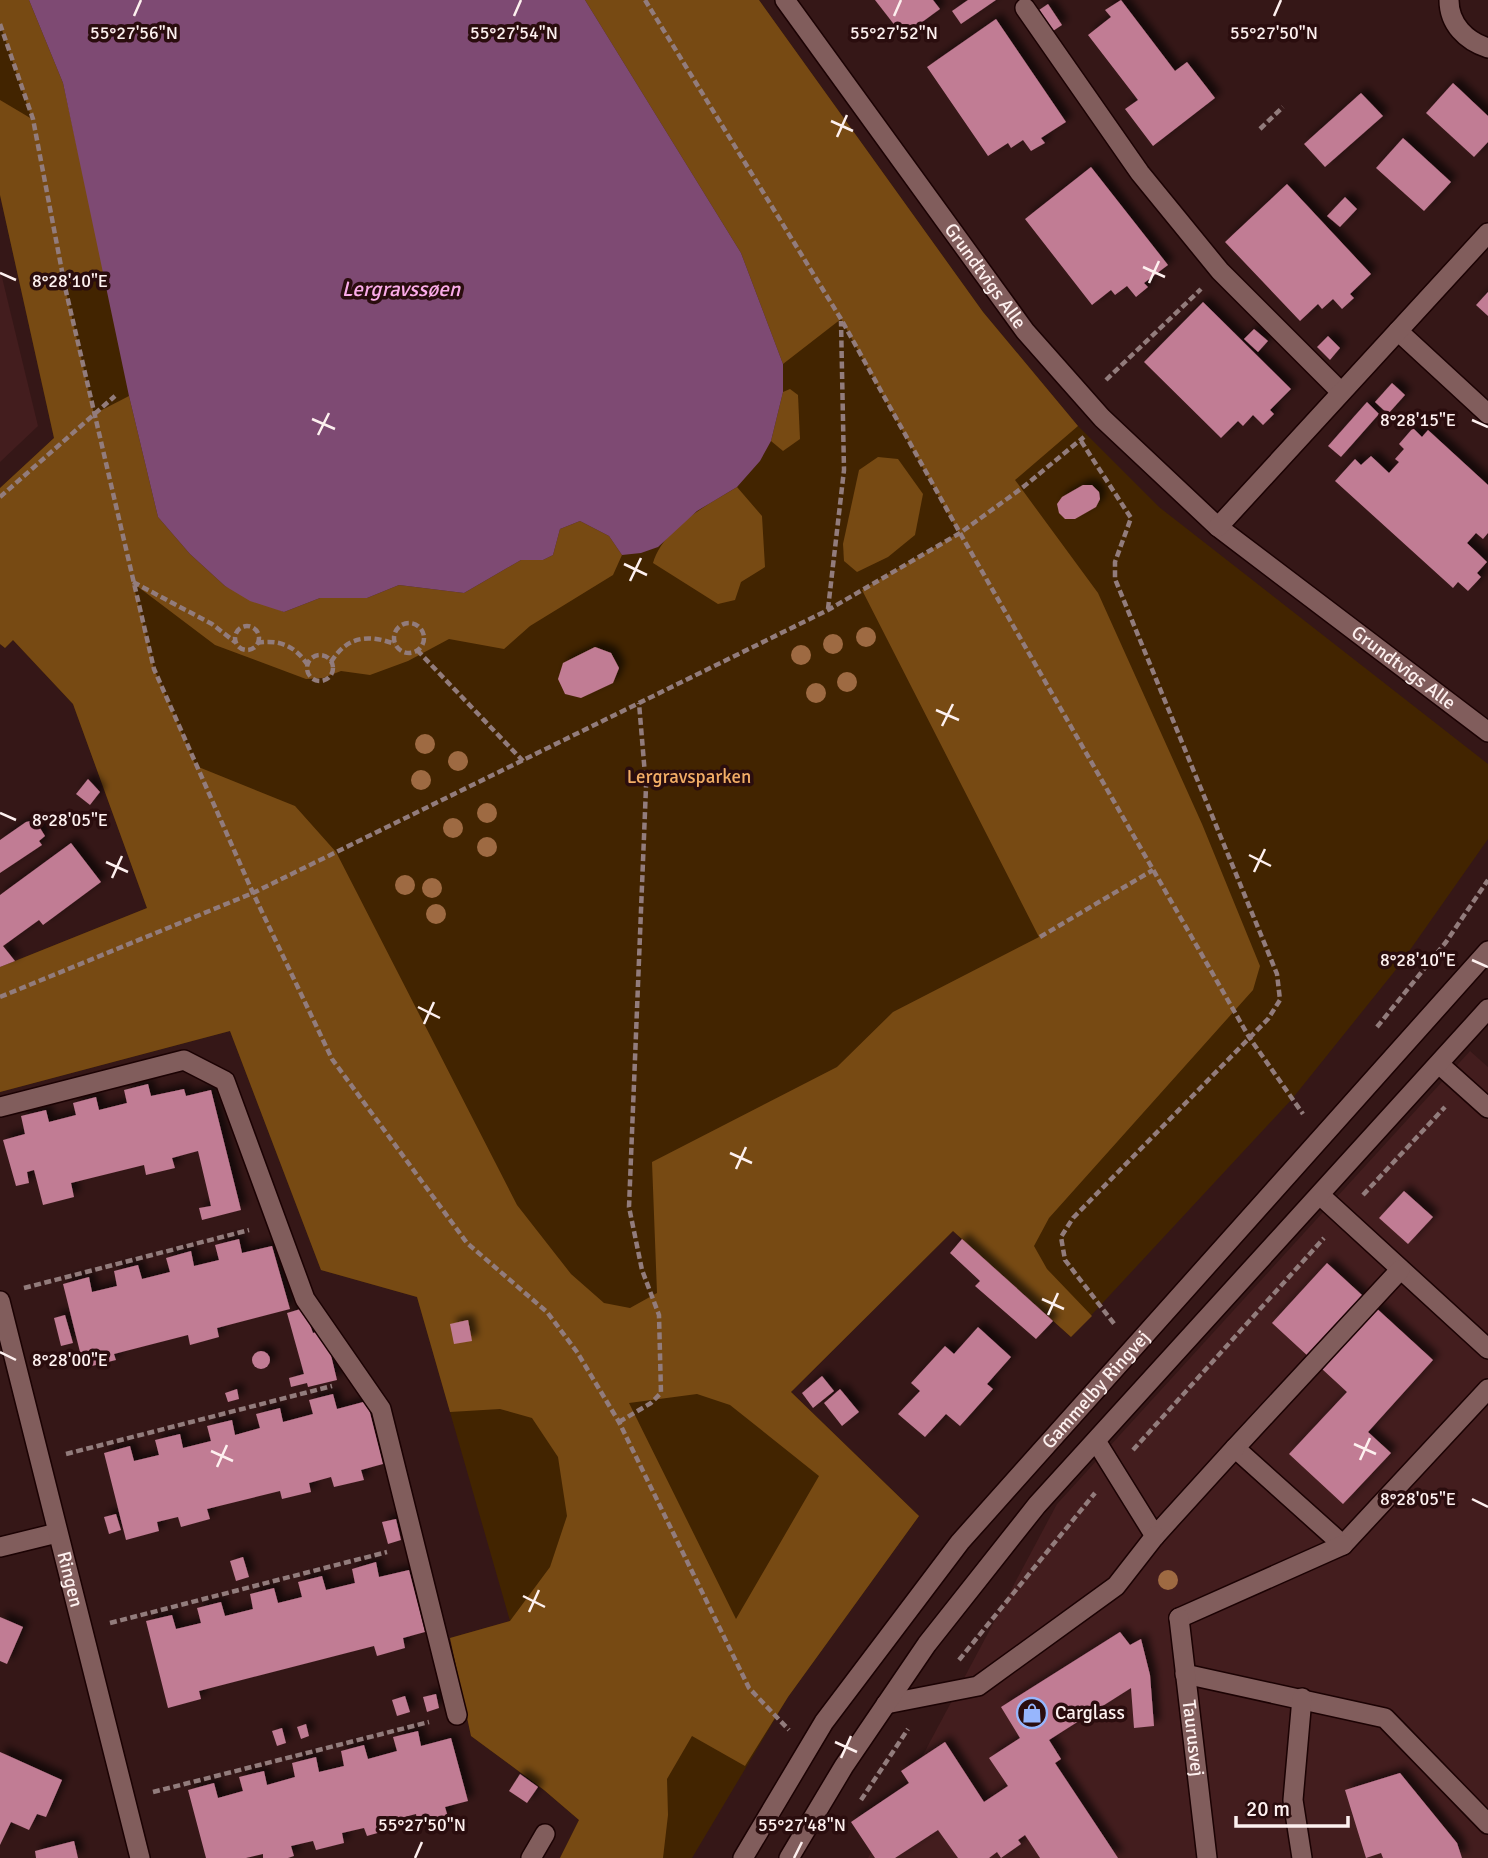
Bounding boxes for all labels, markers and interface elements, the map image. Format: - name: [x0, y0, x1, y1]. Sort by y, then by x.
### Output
- text: 55°27'56"N: [90, 22, 178, 44]
- text: 55°27'54"N: [470, 22, 558, 44]
- text: 55°27'52"N: [850, 22, 938, 44]
- text: 55°27'50"N: [1230, 22, 1318, 44]
- street label: Grundtvigs Alle: [939, 219, 1032, 334]
- text: 8°28'10"E: [32, 270, 108, 292]
- water label: Lergravssøen: [342, 276, 461, 302]
- text: 8°28'15"E: [1380, 409, 1456, 431]
- street label: Grundtvigs Alle: [1346, 620, 1460, 715]
- park label: Lergravsparken: [627, 765, 751, 789]
- text: 8°28'05"E: [32, 809, 108, 831]
- text: 8°28'10"E: [1380, 949, 1456, 971]
- street label: Gammelby Ringvej: [1037, 1326, 1155, 1454]
- text: 8°28'00"E: [32, 1349, 108, 1371]
- text: 8°28'05"E: [1380, 1488, 1456, 1510]
- street label: Ringen: [51, 1549, 89, 1610]
- shop icon: Carglass: [1015, 1696, 1049, 1730]
- street label: Taurusvej: [1177, 1699, 1209, 1778]
- place label: Carglass: [1055, 1701, 1125, 1725]
- scale bar: [1236, 1784, 1348, 1828]
- text: 20 m: [1246, 1796, 1290, 1822]
- text: 55°27'50"N: [378, 1814, 466, 1836]
- text: 55°27'48"N: [758, 1814, 846, 1836]

